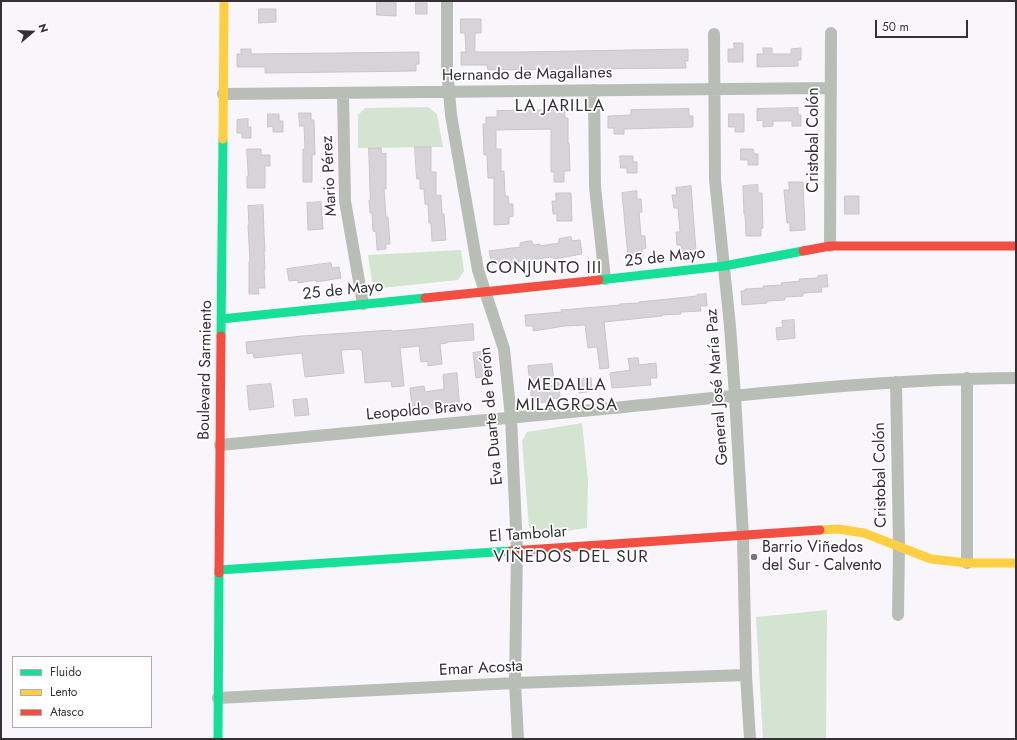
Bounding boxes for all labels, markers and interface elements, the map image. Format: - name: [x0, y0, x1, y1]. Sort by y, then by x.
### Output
- north arrow: [12, 12, 52, 52]
- scale bar: [877, 12, 970, 38]
- text: 50 m: [882, 18, 909, 36]
- text: N: [34, 21, 52, 35]
- street label: Hernando de Magallanes: [442, 64, 612, 86]
- street label: Cristobal Colón: [804, 87, 824, 193]
- district label: LA JARILLA: [515, 97, 605, 117]
- street label: Mario Pérez: [318, 135, 342, 217]
- street label: 25 de Mayo: [624, 244, 706, 272]
- district label: CONJUNTO III: [486, 259, 602, 279]
- street label: 25 de Mayo: [302, 277, 384, 305]
- street label: Boulevard Sarmiento: [195, 300, 217, 440]
- street label: General José María Paz: [703, 308, 733, 466]
- street label: Eva Duarte de Perón: [476, 346, 508, 486]
- district label: MEDALLA MILAGROSA: [516, 376, 618, 416]
- street label: Leopoldo Bravo: [365, 397, 473, 425]
- street label: Cristobal Colón: [870, 422, 892, 528]
- street label: El Tambolar: [488, 523, 568, 547]
- place label: Barrio Viñedos del Sur - Calvento: [762, 538, 882, 576]
- district label: VIÑEDOS DEL SUR: [493, 548, 649, 568]
- marker: Barrio Viñedos del Sur - Calvento: [749, 552, 759, 562]
- legend: [12, 656, 152, 728]
- street label: Emar Acosta: [438, 657, 524, 681]
- text: Fluido: [50, 663, 82, 681]
- text: Lento: [50, 683, 77, 701]
- text: Atasco: [50, 703, 84, 721]

